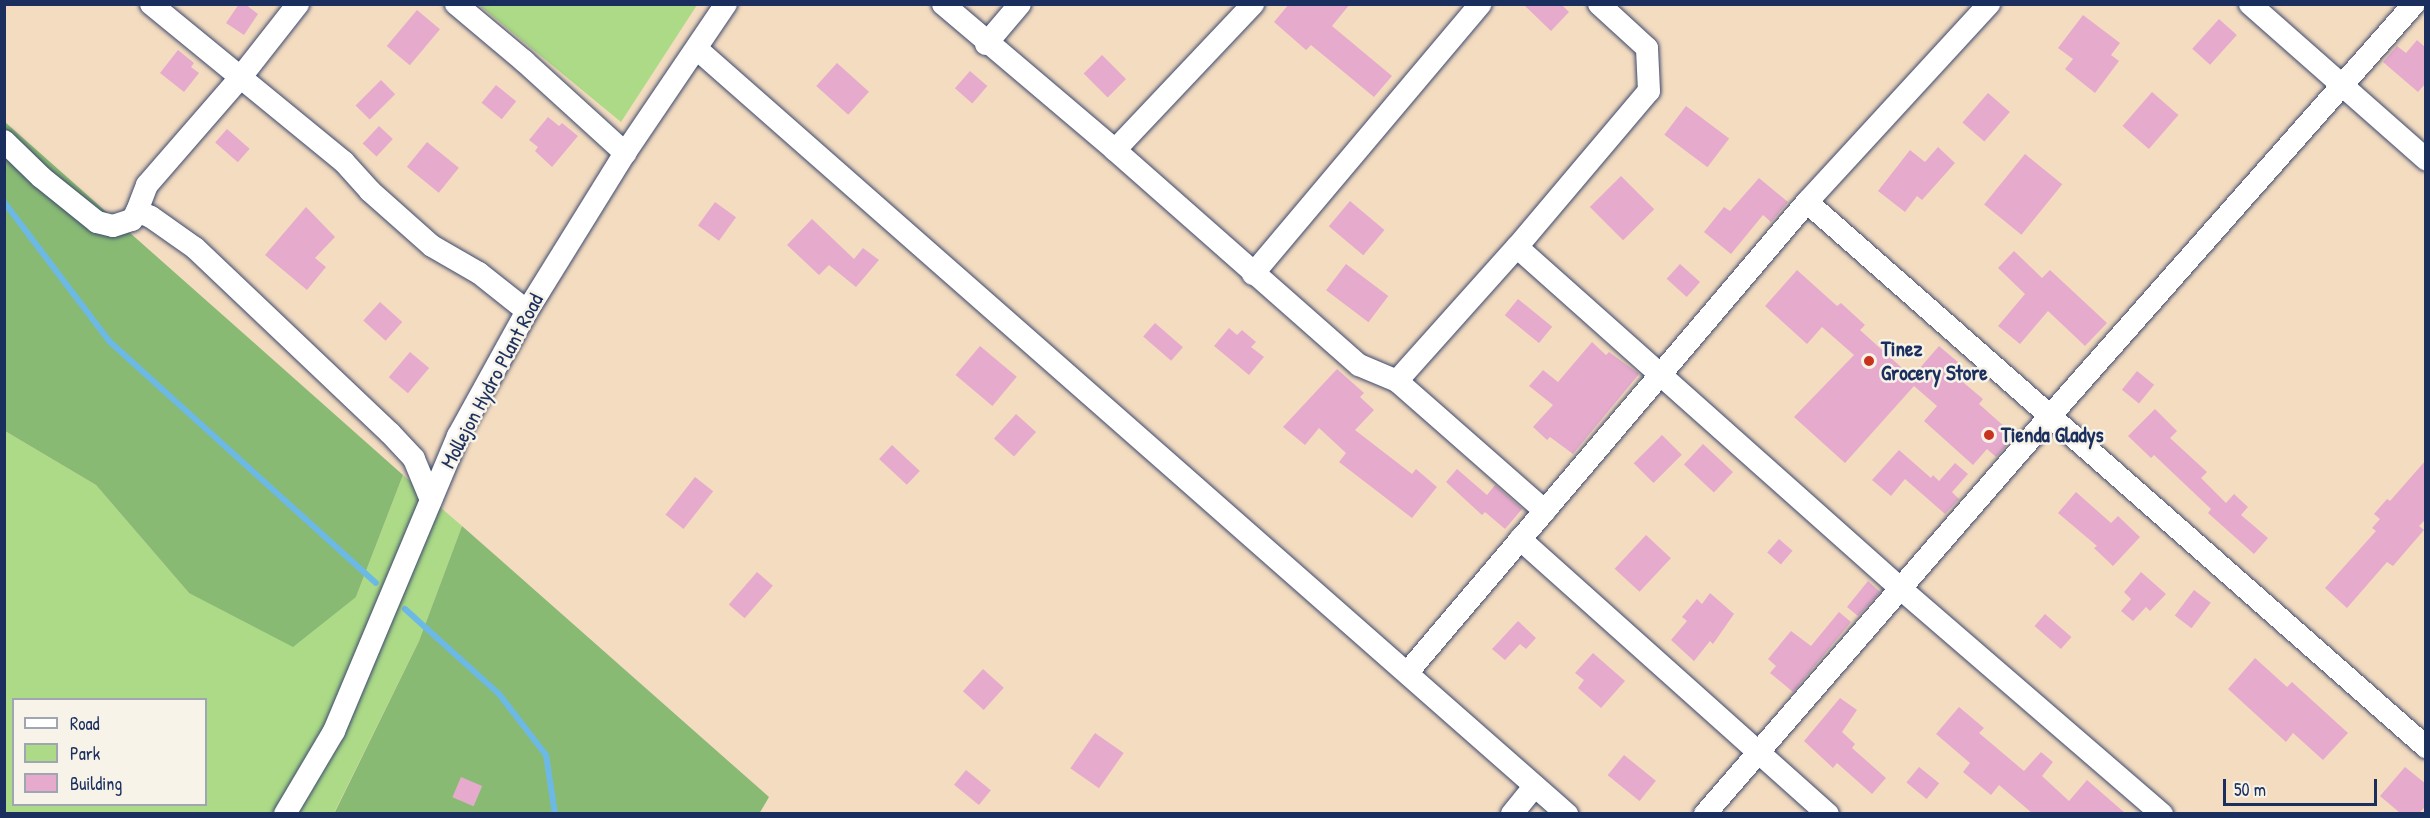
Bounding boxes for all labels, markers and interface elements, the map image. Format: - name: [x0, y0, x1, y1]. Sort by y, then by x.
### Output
- street label: Mollejon Hydro Plant Road: [435, 289, 549, 473]
- place label: Tinez Grocery Store: [1881, 336, 1988, 386]
- marker: Tinez Grocery Store: [1862, 354, 1876, 368]
- place label: Tienda Gladys: [2001, 422, 2104, 448]
- marker: Tienda Gladys: [1982, 428, 1996, 442]
- legend: [12, 698, 207, 806]
- text: Road: [70, 711, 100, 736]
- text: Park: [70, 741, 100, 766]
- scale bar: [2226, 767, 2380, 805]
- text: Building: [70, 771, 122, 796]
- text: 50 m: [2234, 777, 2266, 802]

